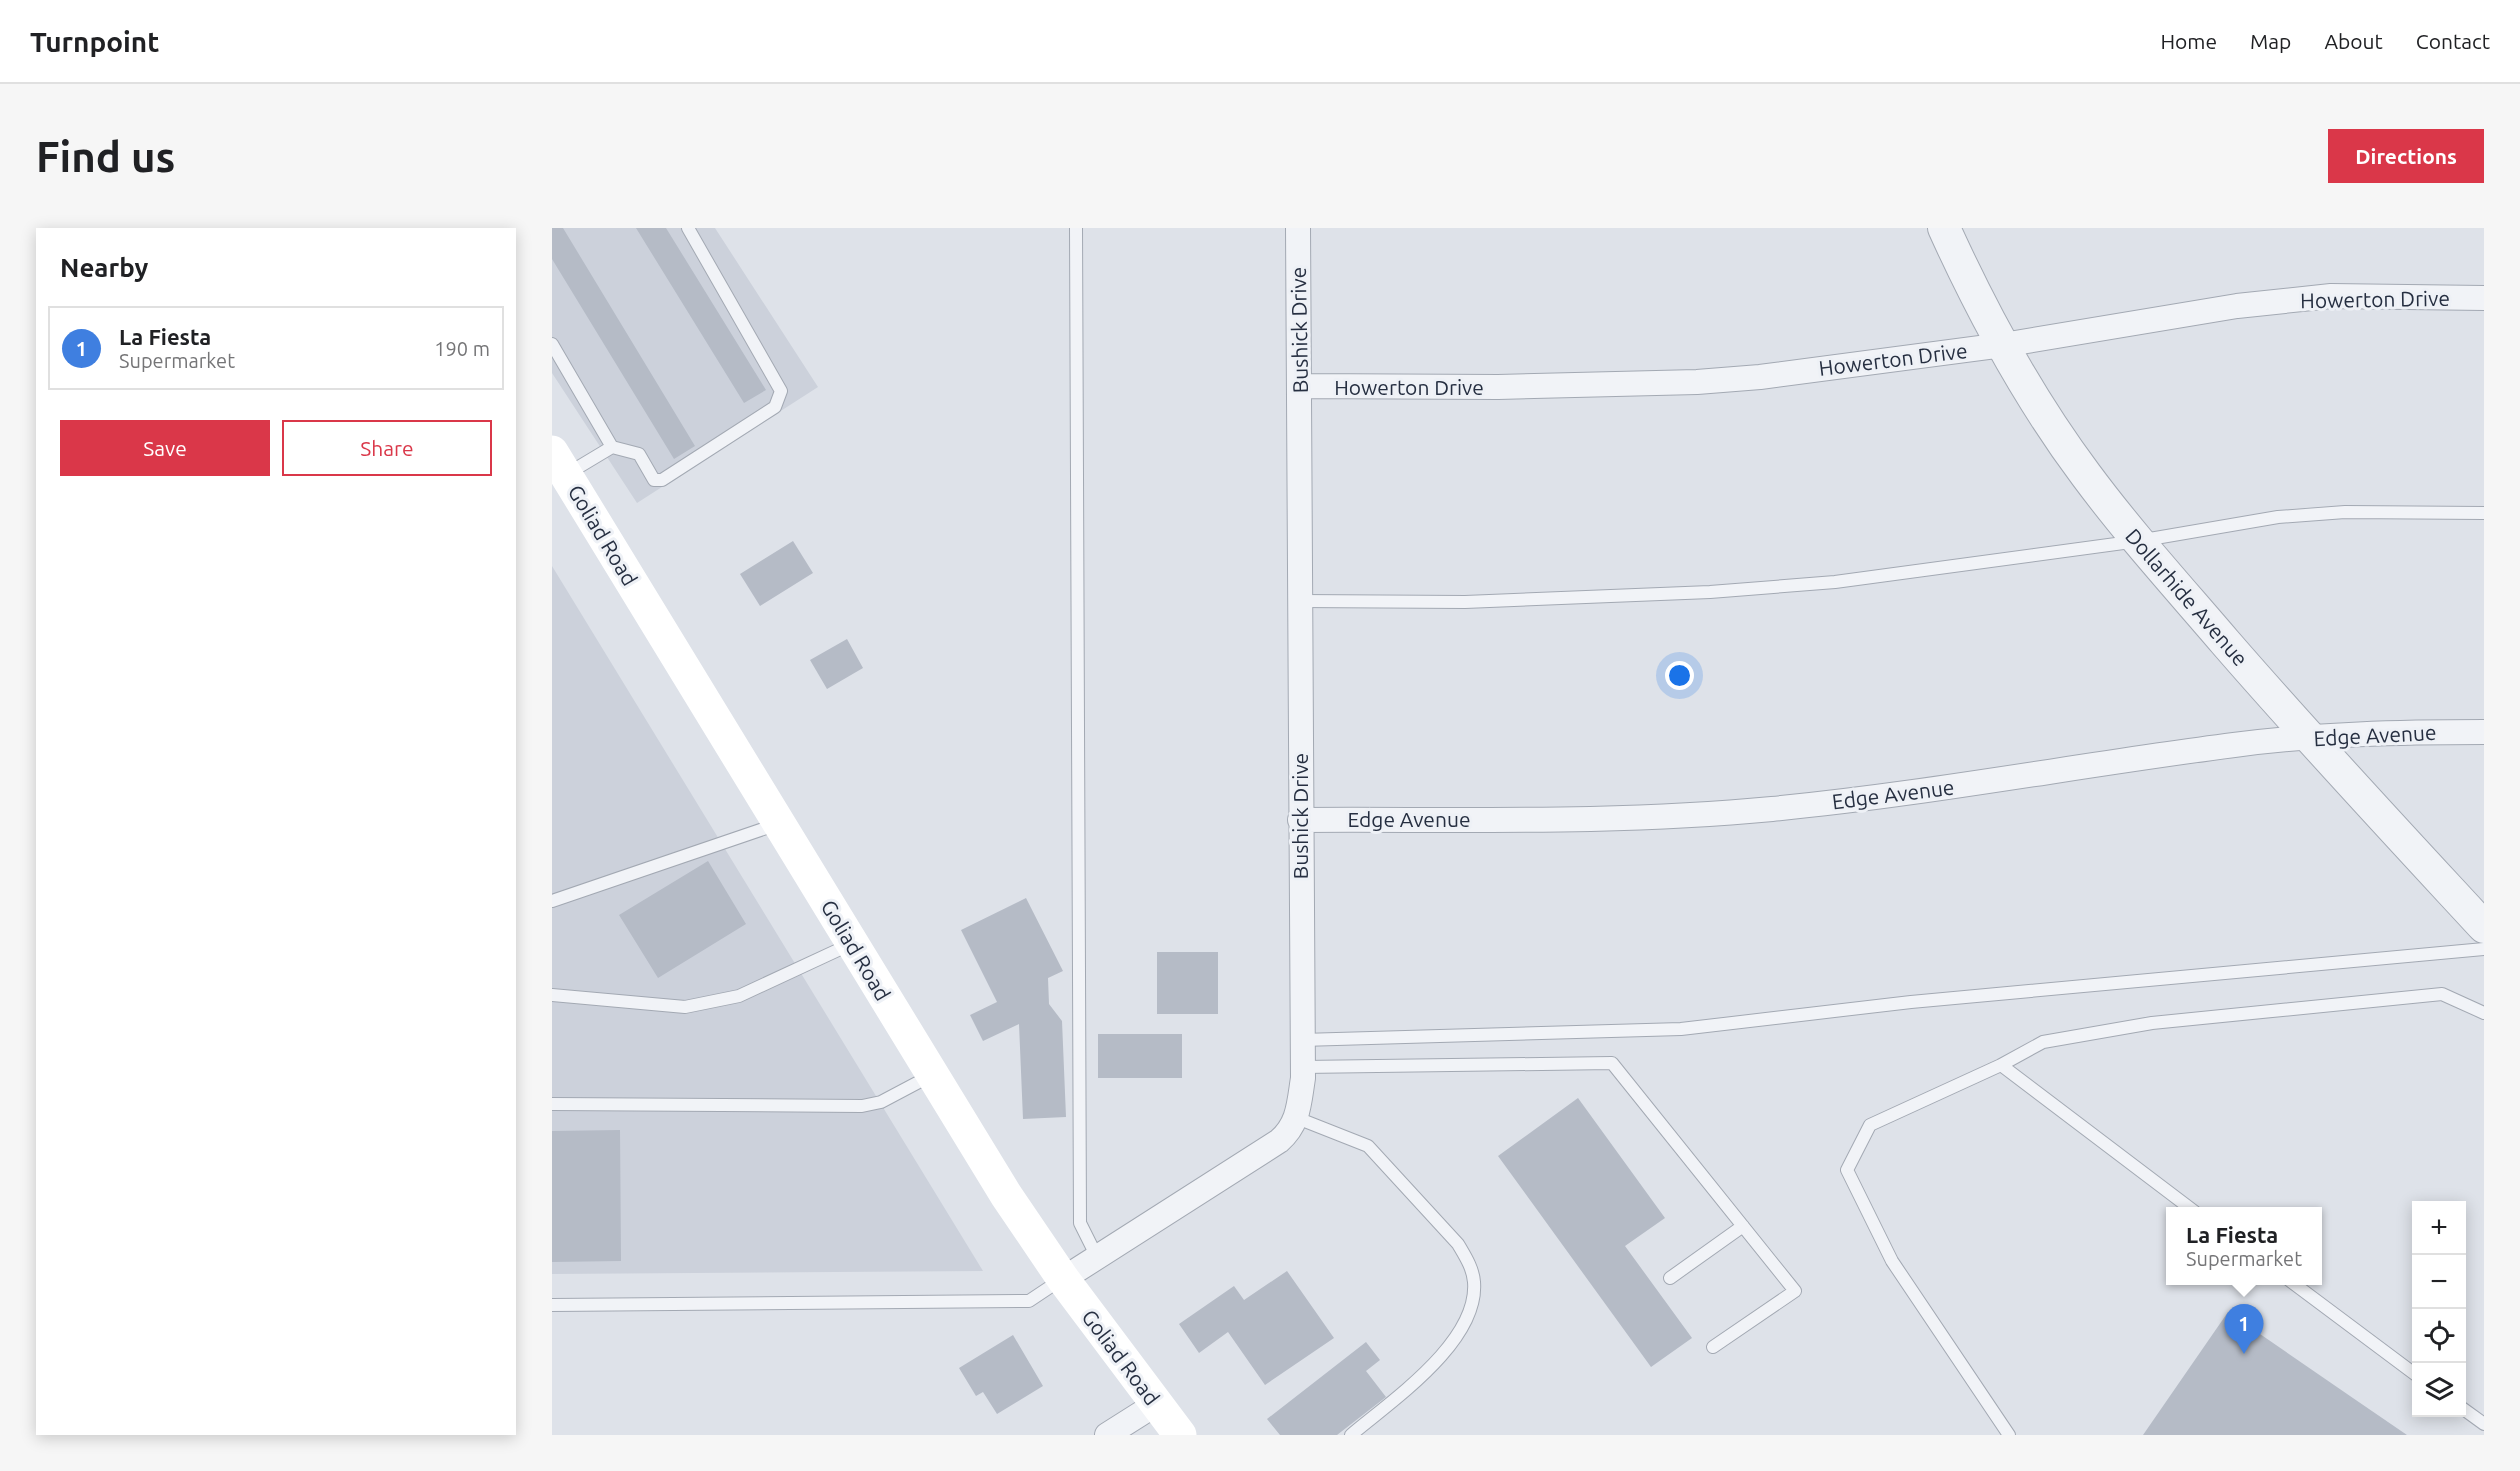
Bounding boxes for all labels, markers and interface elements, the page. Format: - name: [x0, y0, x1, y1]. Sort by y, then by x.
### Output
- text: Turnpoint: [30, 26, 159, 57]
- text: Home: [2160, 29, 2217, 53]
- text: Map: [2250, 29, 2291, 53]
- text: About: [2324, 29, 2383, 53]
- text: Contact: [2416, 29, 2490, 53]
- button: Directions: [2328, 129, 2484, 183]
- text: Find us: [36, 133, 175, 180]
- text: Nearby: [60, 253, 148, 282]
- street label: Bushick Drive: [1286, 267, 1312, 393]
- street label: Howerton Drive: [2300, 286, 2450, 312]
- text: La Fiesta: [119, 324, 211, 349]
- text: 1: [76, 337, 87, 360]
- text: 190 m: [434, 337, 490, 360]
- street label: Howerton Drive: [1817, 338, 1969, 380]
- text: Supermarket: [119, 349, 235, 372]
- street label: Howerton Drive: [1334, 375, 1484, 399]
- button: Save: [60, 420, 270, 476]
- button: Share: [282, 420, 492, 476]
- street label: Goliad Road: [564, 480, 642, 590]
- street label: Dollarhide Avenue: [2121, 524, 2253, 670]
- your location: [1665, 661, 1694, 690]
- street label: Edge Avenue: [2313, 720, 2437, 750]
- street label: Bushick Drive: [1288, 753, 1312, 879]
- street label: Edge Avenue: [1830, 775, 1956, 813]
- street label: Edge Avenue: [1347, 807, 1471, 831]
- street label: Goliad Road: [817, 895, 895, 1005]
- map controls: [2412, 1201, 2466, 1417]
- button: +: [2412, 1201, 2466, 1255]
- popup: [2166, 1207, 2322, 1285]
- text: La Fiesta: [2186, 1222, 2278, 1247]
- text: Supermarket: [2186, 1247, 2302, 1270]
- button: −: [2412, 1255, 2466, 1309]
- pin: 1: [2224, 1304, 2264, 1354]
- street label: Goliad Road: [1077, 1305, 1165, 1409]
- button: locate: [2412, 1309, 2466, 1363]
- button: layers: [2412, 1363, 2466, 1417]

